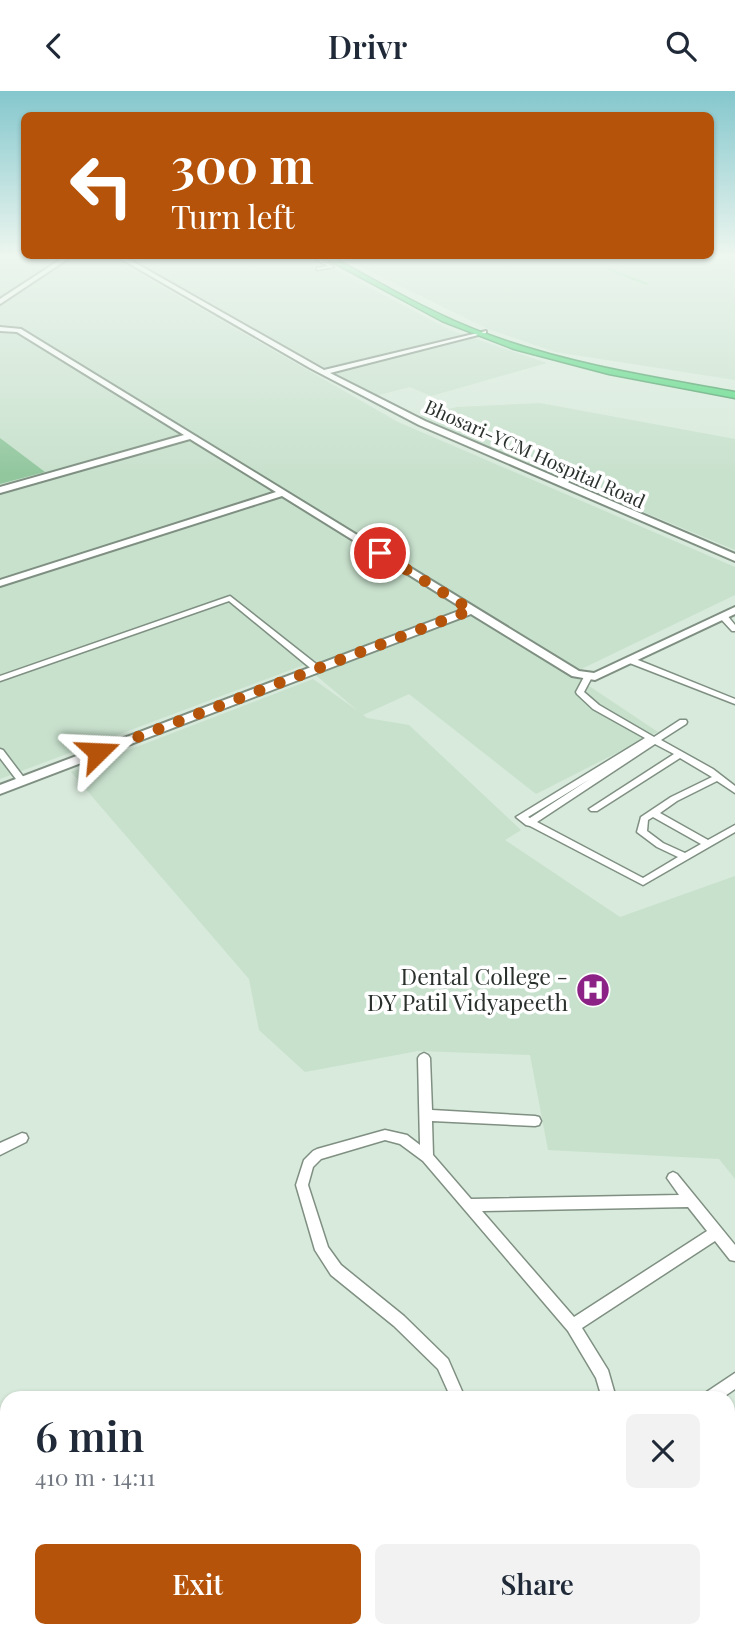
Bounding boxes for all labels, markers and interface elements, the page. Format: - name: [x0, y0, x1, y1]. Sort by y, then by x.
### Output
- text: Drivr: [328, 24, 407, 67]
- icon: back: [35, 27, 73, 65]
- icon: search: [662, 27, 700, 65]
- text: 300 m: [171, 131, 314, 196]
- icon: left: [56, 140, 147, 231]
- text: Turn left: [171, 194, 295, 237]
- street label: Bhosari-YCM Hospital Road: [421, 393, 650, 514]
- pin: [350, 523, 410, 583]
- icon: arrive: [361, 534, 399, 572]
- position arrow: [61, 715, 135, 789]
- place label: Dental College - DY Patil Vidyapeeth: [367, 960, 568, 1017]
- hospital icon: Dental College - DY Patil Vidyapeeth: [574, 971, 612, 1009]
- text: 6 min: [35, 1407, 144, 1463]
- button: close: [626, 1414, 700, 1488]
- text: 410 m · 14:11: [35, 1461, 155, 1492]
- button: Exit: [35, 1544, 361, 1624]
- button: Share: [375, 1544, 700, 1624]

